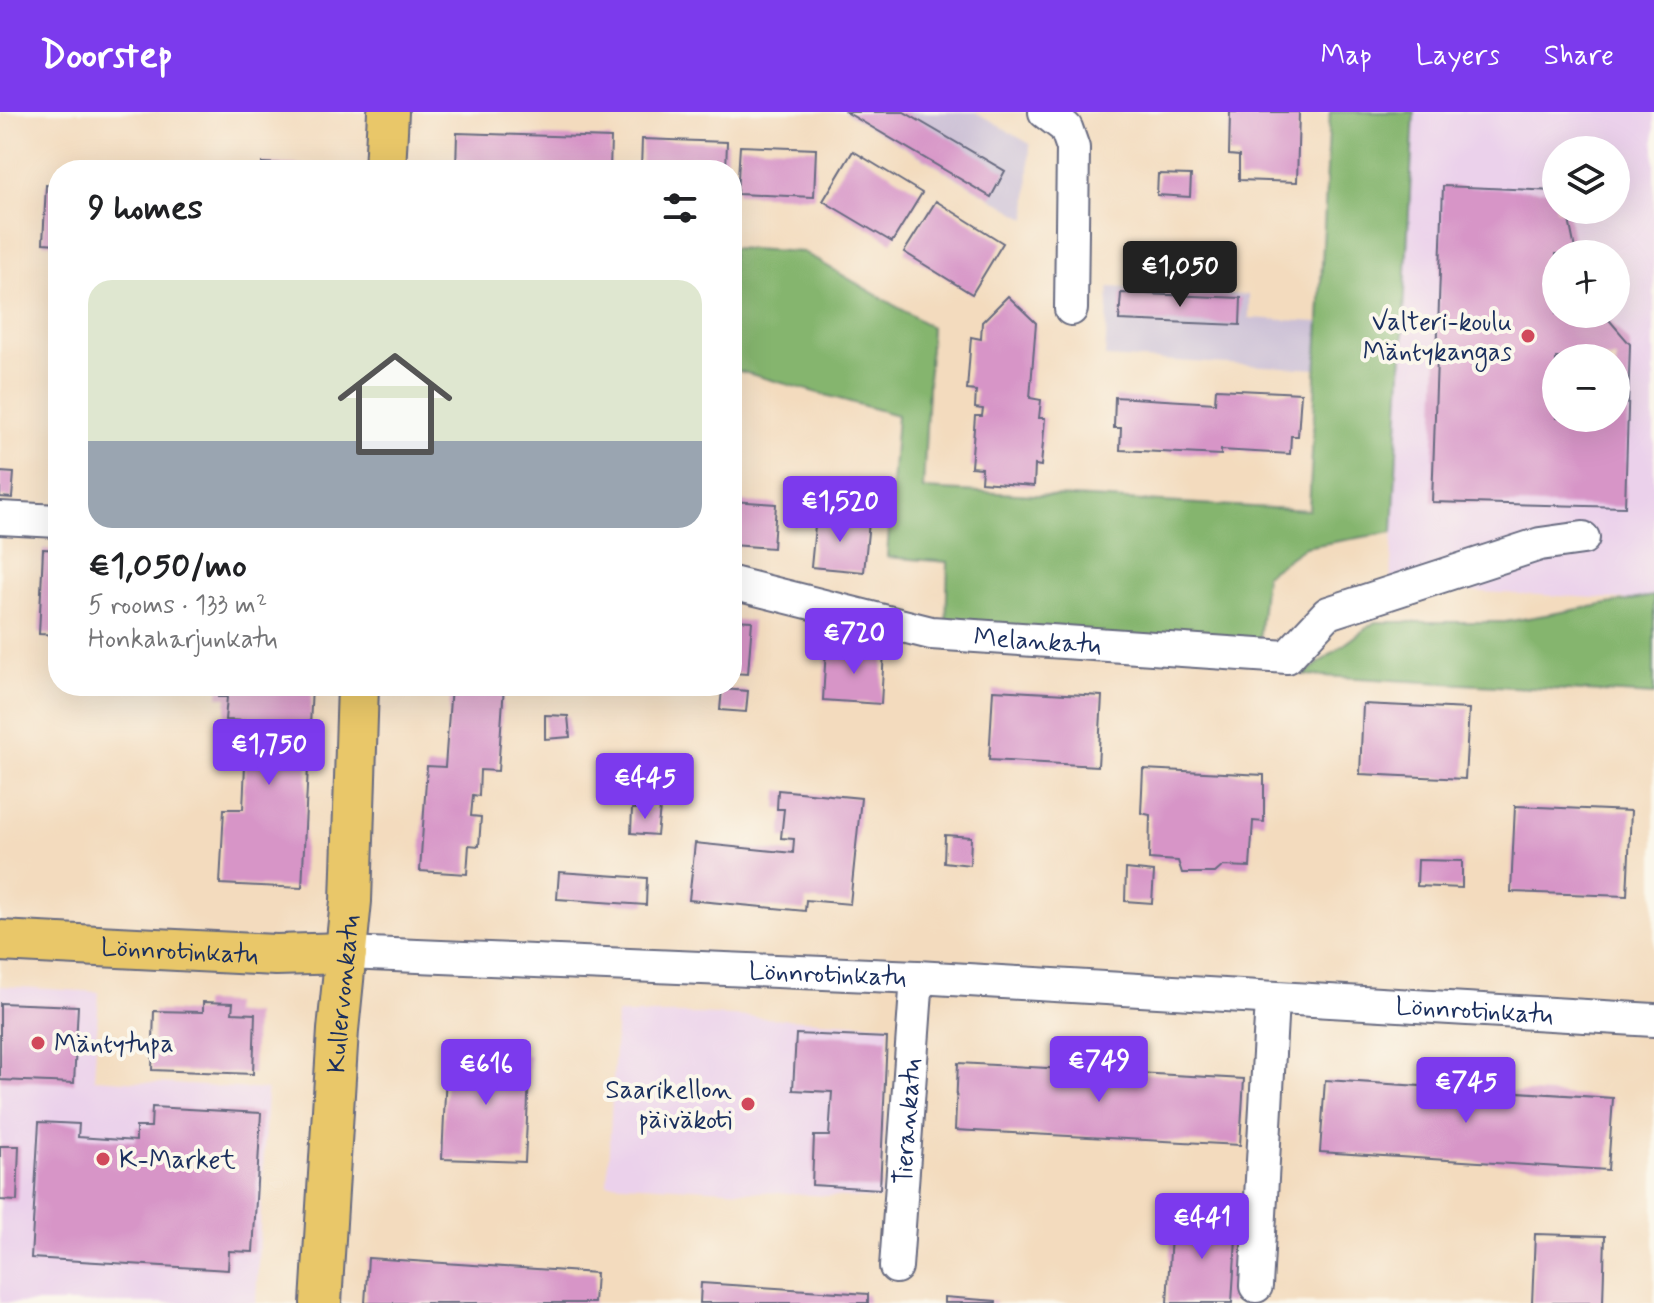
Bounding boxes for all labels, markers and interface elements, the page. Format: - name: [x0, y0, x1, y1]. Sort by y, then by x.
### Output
- text: Doorstep: [40, 32, 173, 81]
- text: Map: [1321, 38, 1372, 75]
- text: Layers: [1416, 38, 1500, 75]
- text: Share: [1544, 38, 1614, 75]
- map controls: [1542, 136, 1630, 432]
- button: layers: [1542, 136, 1630, 224]
- text: 9 homes: [88, 186, 203, 231]
- icon: filters: [658, 186, 702, 230]
- button: +: [1542, 240, 1630, 328]
- pin: €1,050: [1115, 241, 1245, 309]
- text: €1,050: [1141, 250, 1219, 284]
- place label: Valteri-koulu Mäntykangas: [1363, 306, 1512, 372]
- marker: Valteri-koulu Mäntykangas: [1519, 327, 1537, 345]
- icon: home: [323, 332, 467, 476]
- button: −: [1542, 344, 1630, 432]
- pin: €1,520: [775, 476, 905, 544]
- text: €1,520: [801, 485, 879, 519]
- text: €1,050/mo: [88, 544, 247, 589]
- text: 5 rooms · 133 m²: [88, 589, 267, 623]
- pin: €720: [807, 608, 901, 676]
- text: €720: [823, 617, 885, 651]
- street label: Melankatu: [973, 621, 1102, 663]
- text: Honkaharjunkatu: [88, 623, 278, 657]
- pin: €1,750: [204, 719, 334, 787]
- text: €1,750: [231, 728, 307, 762]
- pin: €445: [598, 753, 692, 821]
- text: €445: [614, 762, 676, 796]
- street label: Kullervonkatu: [320, 913, 369, 1074]
- street label: Lönnrotinkatu: [100, 931, 259, 973]
- street label: Lönnrotinkatu: [748, 955, 907, 996]
- street label: Lönnrotinkatu: [1395, 990, 1554, 1033]
- place label: Mäntytupa: [54, 1028, 174, 1062]
- marker: Mäntytupa: [29, 1034, 47, 1052]
- pin: €749: [1052, 1036, 1146, 1104]
- pin: €616: [439, 1039, 533, 1107]
- text: €749: [1068, 1045, 1130, 1079]
- text: €616: [459, 1048, 513, 1082]
- street label: Tierankatu: [887, 1057, 930, 1186]
- pin: €745: [1419, 1057, 1513, 1125]
- text: €745: [1434, 1066, 1498, 1100]
- place label: Saarikellon päiväkoti: [605, 1074, 732, 1138]
- marker: Saarikellon päiväkoti: [739, 1095, 757, 1113]
- place label: K-Market: [119, 1144, 236, 1178]
- marker: K-Market: [94, 1150, 112, 1168]
- pin: €441: [1155, 1193, 1249, 1261]
- text: €441: [1173, 1202, 1231, 1236]

